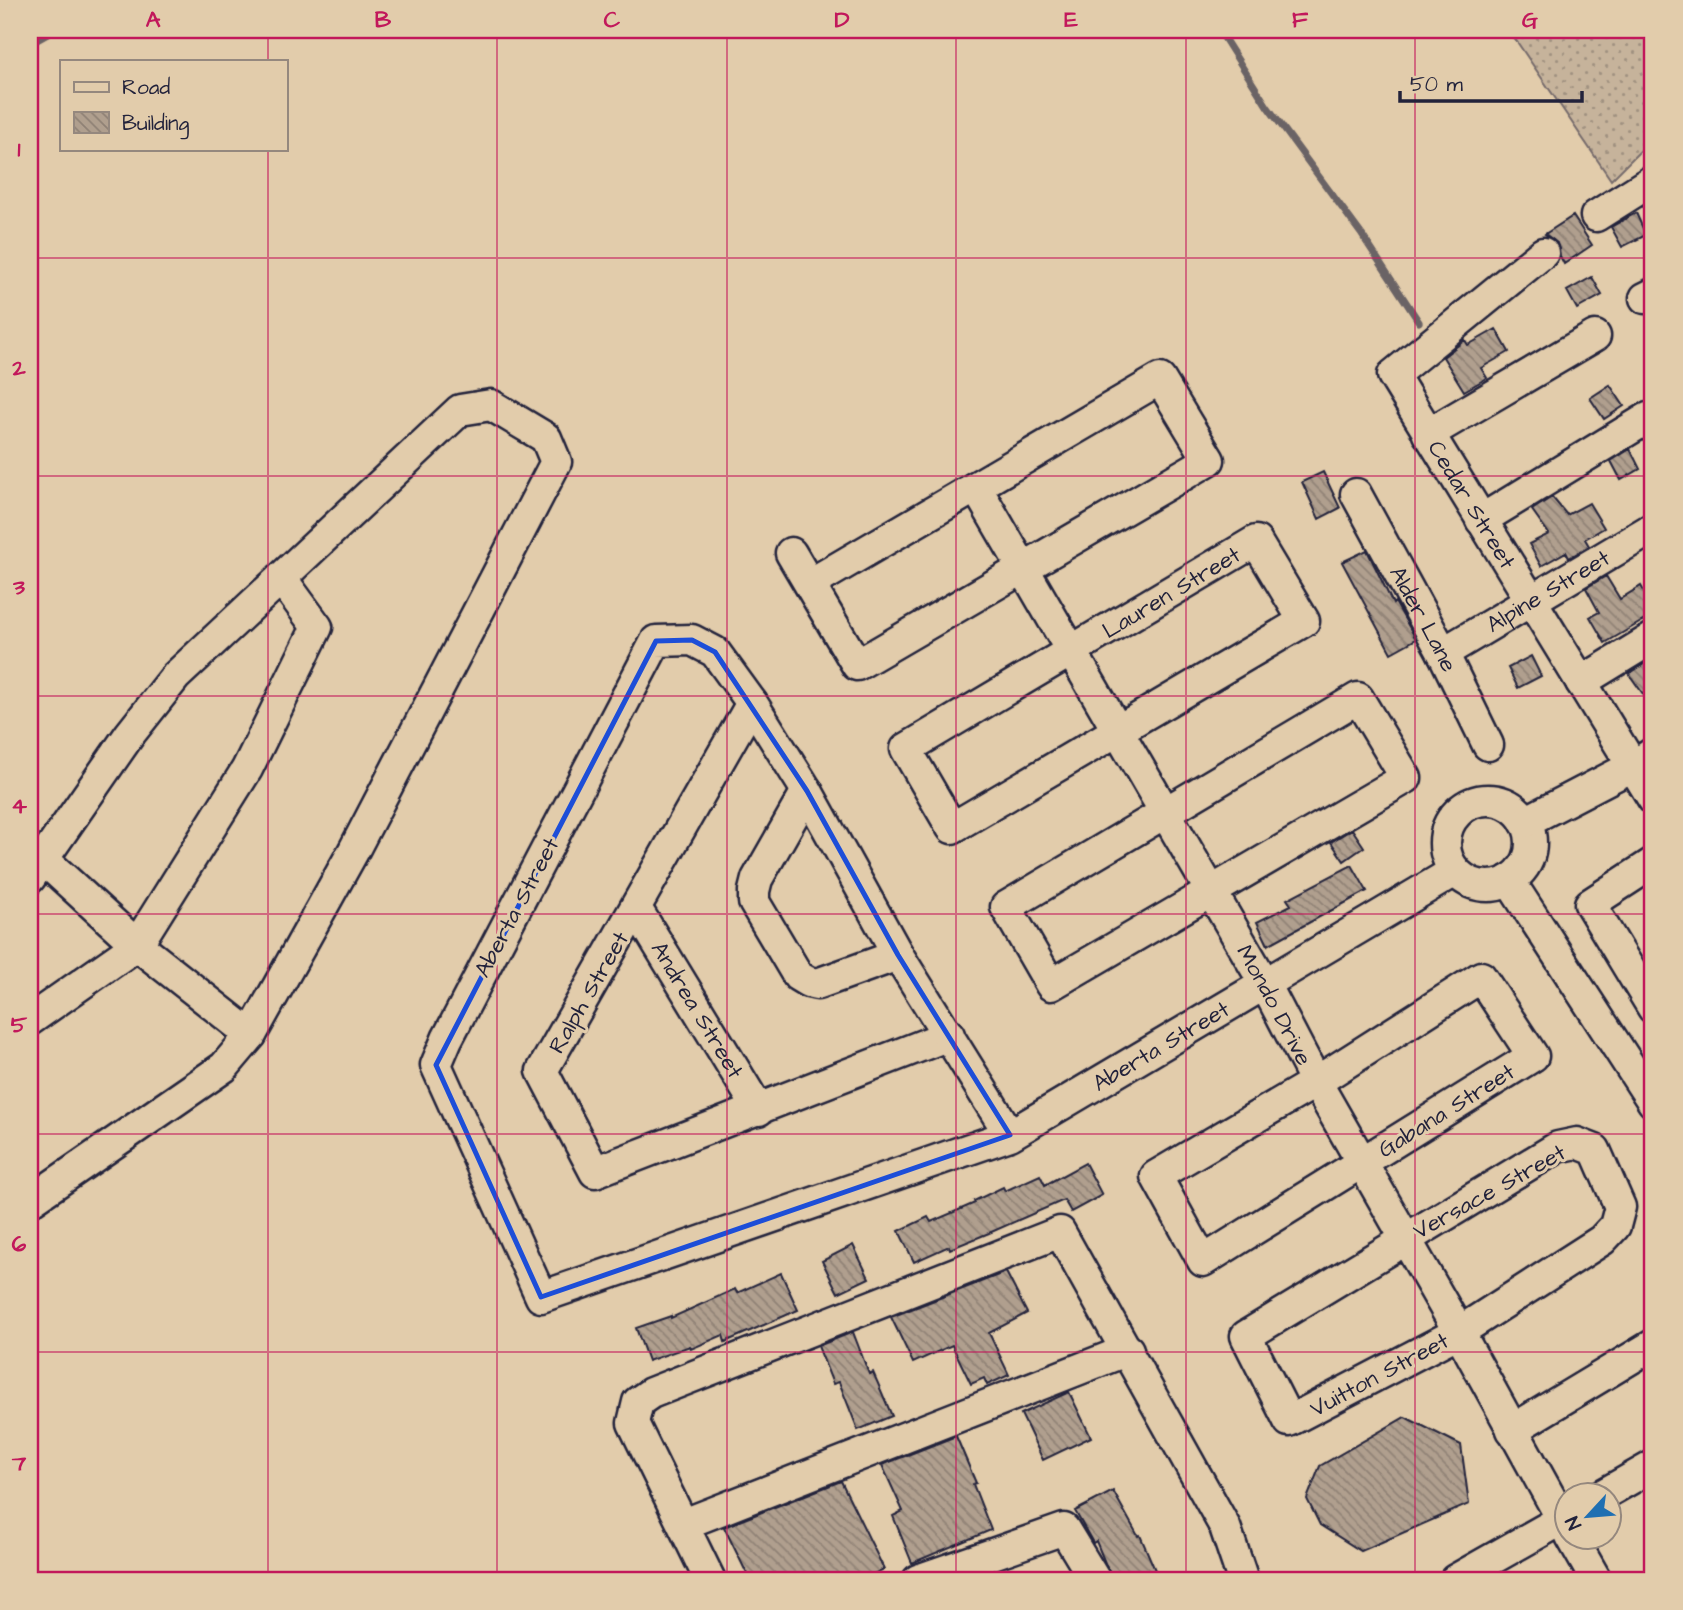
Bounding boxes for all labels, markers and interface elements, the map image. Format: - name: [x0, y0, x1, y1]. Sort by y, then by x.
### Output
- text: A: [146, 4, 161, 36]
- text: B: [375, 4, 392, 36]
- text: C: [604, 4, 621, 36]
- text: D: [835, 4, 850, 36]
- text: E: [1064, 4, 1078, 36]
- text: F: [1292, 4, 1309, 36]
- text: G: [1522, 4, 1538, 36]
- legend: [60, 60, 287, 150]
- scale bar: [1400, 60, 1582, 104]
- text: 50 m: [1410, 70, 1464, 99]
- text: Road: [122, 73, 170, 102]
- text: Building: [122, 109, 190, 140]
- text: 1: [18, 133, 21, 165]
- text: 2: [11, 352, 26, 384]
- street label: Cedar Street: [1420, 435, 1523, 576]
- street label: Lauren Street: [1096, 539, 1247, 647]
- street label: Alpine Street: [1481, 542, 1617, 641]
- street label: Alder Lane: [1381, 560, 1465, 677]
- text: 3: [12, 571, 25, 603]
- text: 4: [11, 790, 27, 822]
- street label: Aberta Street: [467, 831, 567, 983]
- street label: Ralph Street: [541, 925, 637, 1059]
- street label: Andrea Street: [643, 936, 751, 1085]
- street label: Mondo Drive: [1228, 939, 1320, 1071]
- street label: Aberta Street: [1087, 993, 1236, 1100]
- text: 5: [11, 1009, 28, 1041]
- street label: Gabana Street: [1372, 1056, 1522, 1166]
- street label: Versace Street: [1407, 1136, 1572, 1247]
- text: 6: [12, 1228, 27, 1260]
- street label: Vuitton Street: [1305, 1325, 1455, 1425]
- text: 7: [11, 1447, 27, 1479]
- north arrow: [1554, 1480, 1624, 1550]
- text: N: [1559, 1511, 1589, 1534]

